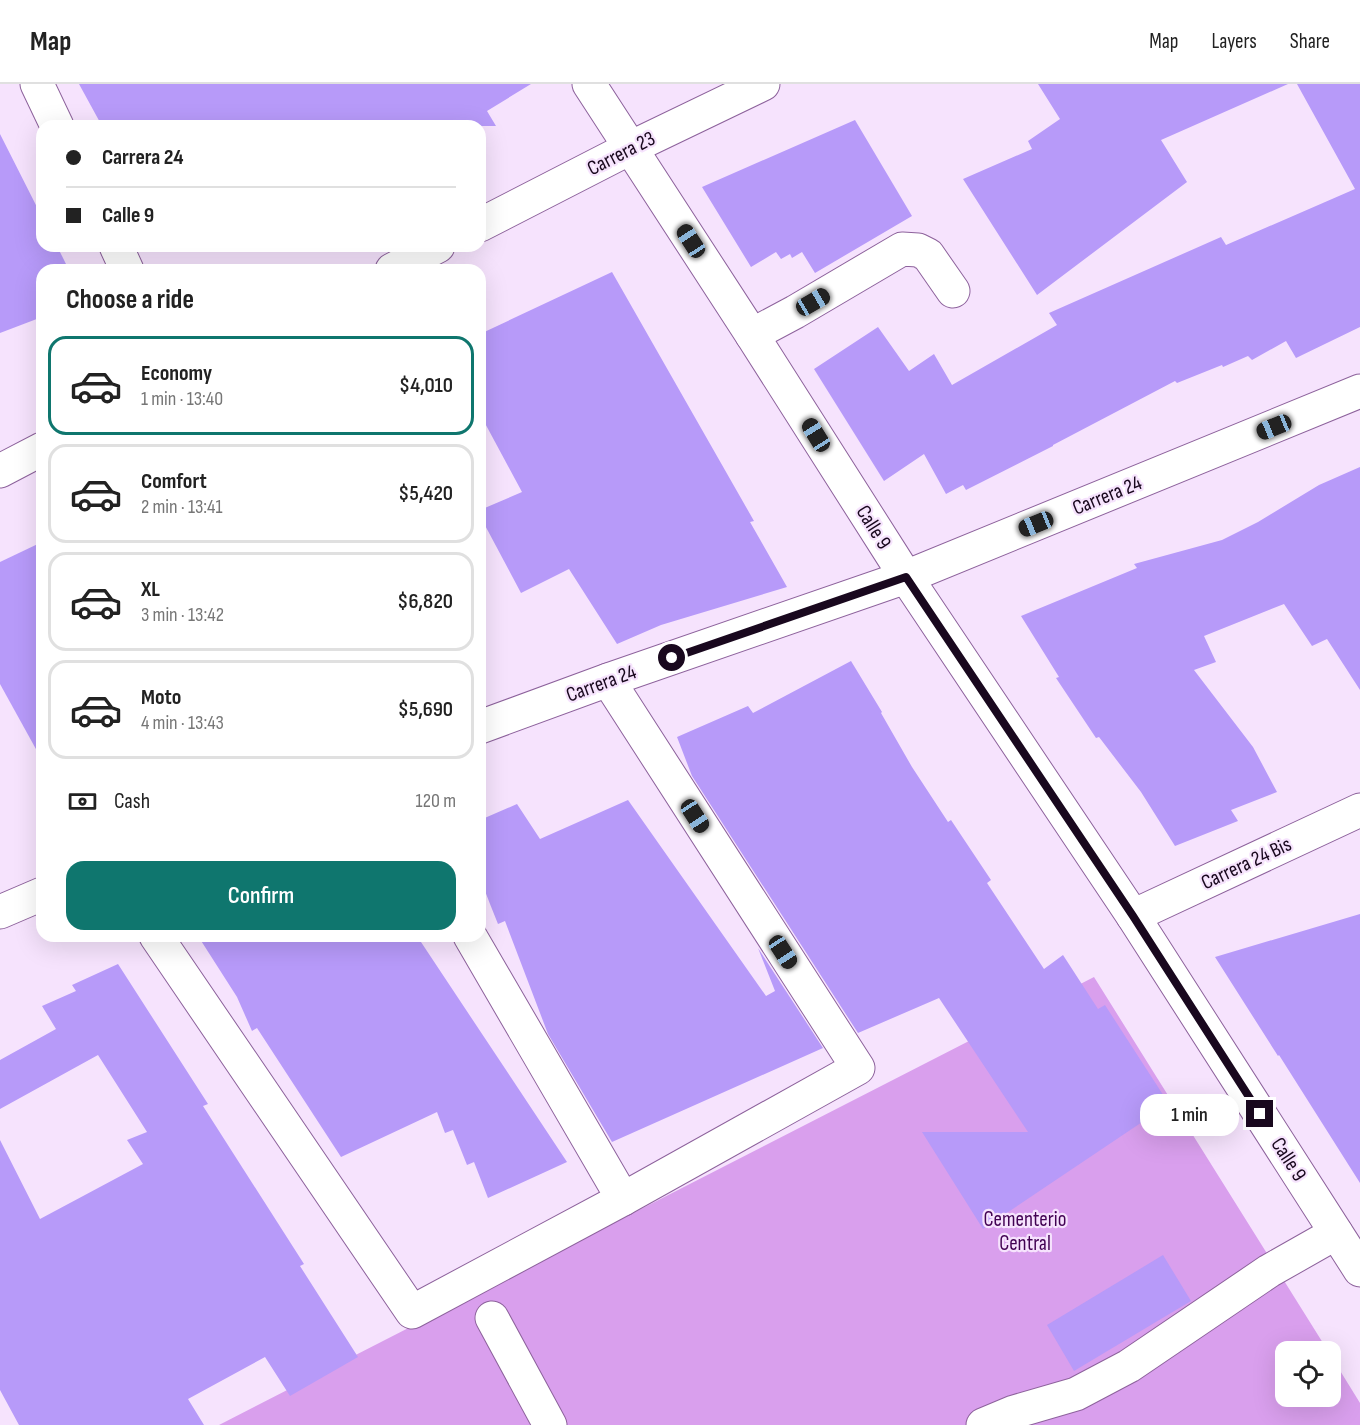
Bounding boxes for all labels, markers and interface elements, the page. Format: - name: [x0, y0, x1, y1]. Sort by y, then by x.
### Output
- text: Map: [30, 25, 71, 58]
- text: Map: [1149, 29, 1178, 54]
- text: Layers: [1211, 29, 1257, 54]
- text: Share: [1290, 29, 1330, 54]
- street label: Carrera 23: [583, 126, 659, 181]
- text: Carrera 24: [102, 144, 184, 171]
- text: Calle 9: [102, 202, 154, 229]
- car: [674, 221, 708, 261]
- text: Choose a ride: [66, 284, 194, 316]
- car: [793, 285, 833, 319]
- icon: car: [69, 359, 123, 413]
- text: Economy: [141, 360, 212, 387]
- text: $4,010: [399, 372, 453, 399]
- text: 1 min · 13:40: [141, 387, 223, 411]
- car: [1254, 412, 1294, 442]
- car: [799, 415, 833, 455]
- icon: car: [69, 467, 123, 521]
- text: Comfort: [141, 468, 207, 495]
- street label: Carrera 24: [1069, 470, 1146, 521]
- text: $5,420: [398, 480, 453, 507]
- text: 2 min · 13:41: [141, 495, 222, 519]
- street label: Calle 9: [851, 501, 897, 554]
- car: [1016, 509, 1056, 539]
- icon: car: [69, 575, 123, 629]
- text: XL: [141, 576, 160, 603]
- text: $6,820: [397, 588, 453, 615]
- text: 3 min · 13:42: [141, 603, 224, 627]
- route start: [658, 644, 685, 671]
- street label: Carrera 24: [563, 659, 640, 708]
- icon: car: [69, 683, 123, 737]
- text: Moto: [141, 684, 181, 711]
- text: $5,690: [398, 696, 453, 723]
- text: 4 min · 13:43: [141, 711, 224, 735]
- icon: cash: [66, 785, 99, 818]
- text: Cash: [114, 788, 150, 815]
- text: 120 m: [416, 789, 456, 813]
- car: [678, 796, 712, 836]
- street label: Carrera 24 Bis: [1197, 832, 1295, 895]
- button: Confirm: [66, 861, 456, 930]
- car: [766, 932, 800, 972]
- callout: 1 min: [1140, 1093, 1239, 1135]
- route end: [1246, 1100, 1273, 1127]
- text: 1 min: [1171, 1103, 1208, 1127]
- street label: Calle 9: [1265, 1133, 1312, 1186]
- park label: Cementerio Central: [984, 1207, 1066, 1256]
- map controls: [1275, 1341, 1341, 1407]
- button: locate: [1275, 1341, 1341, 1407]

